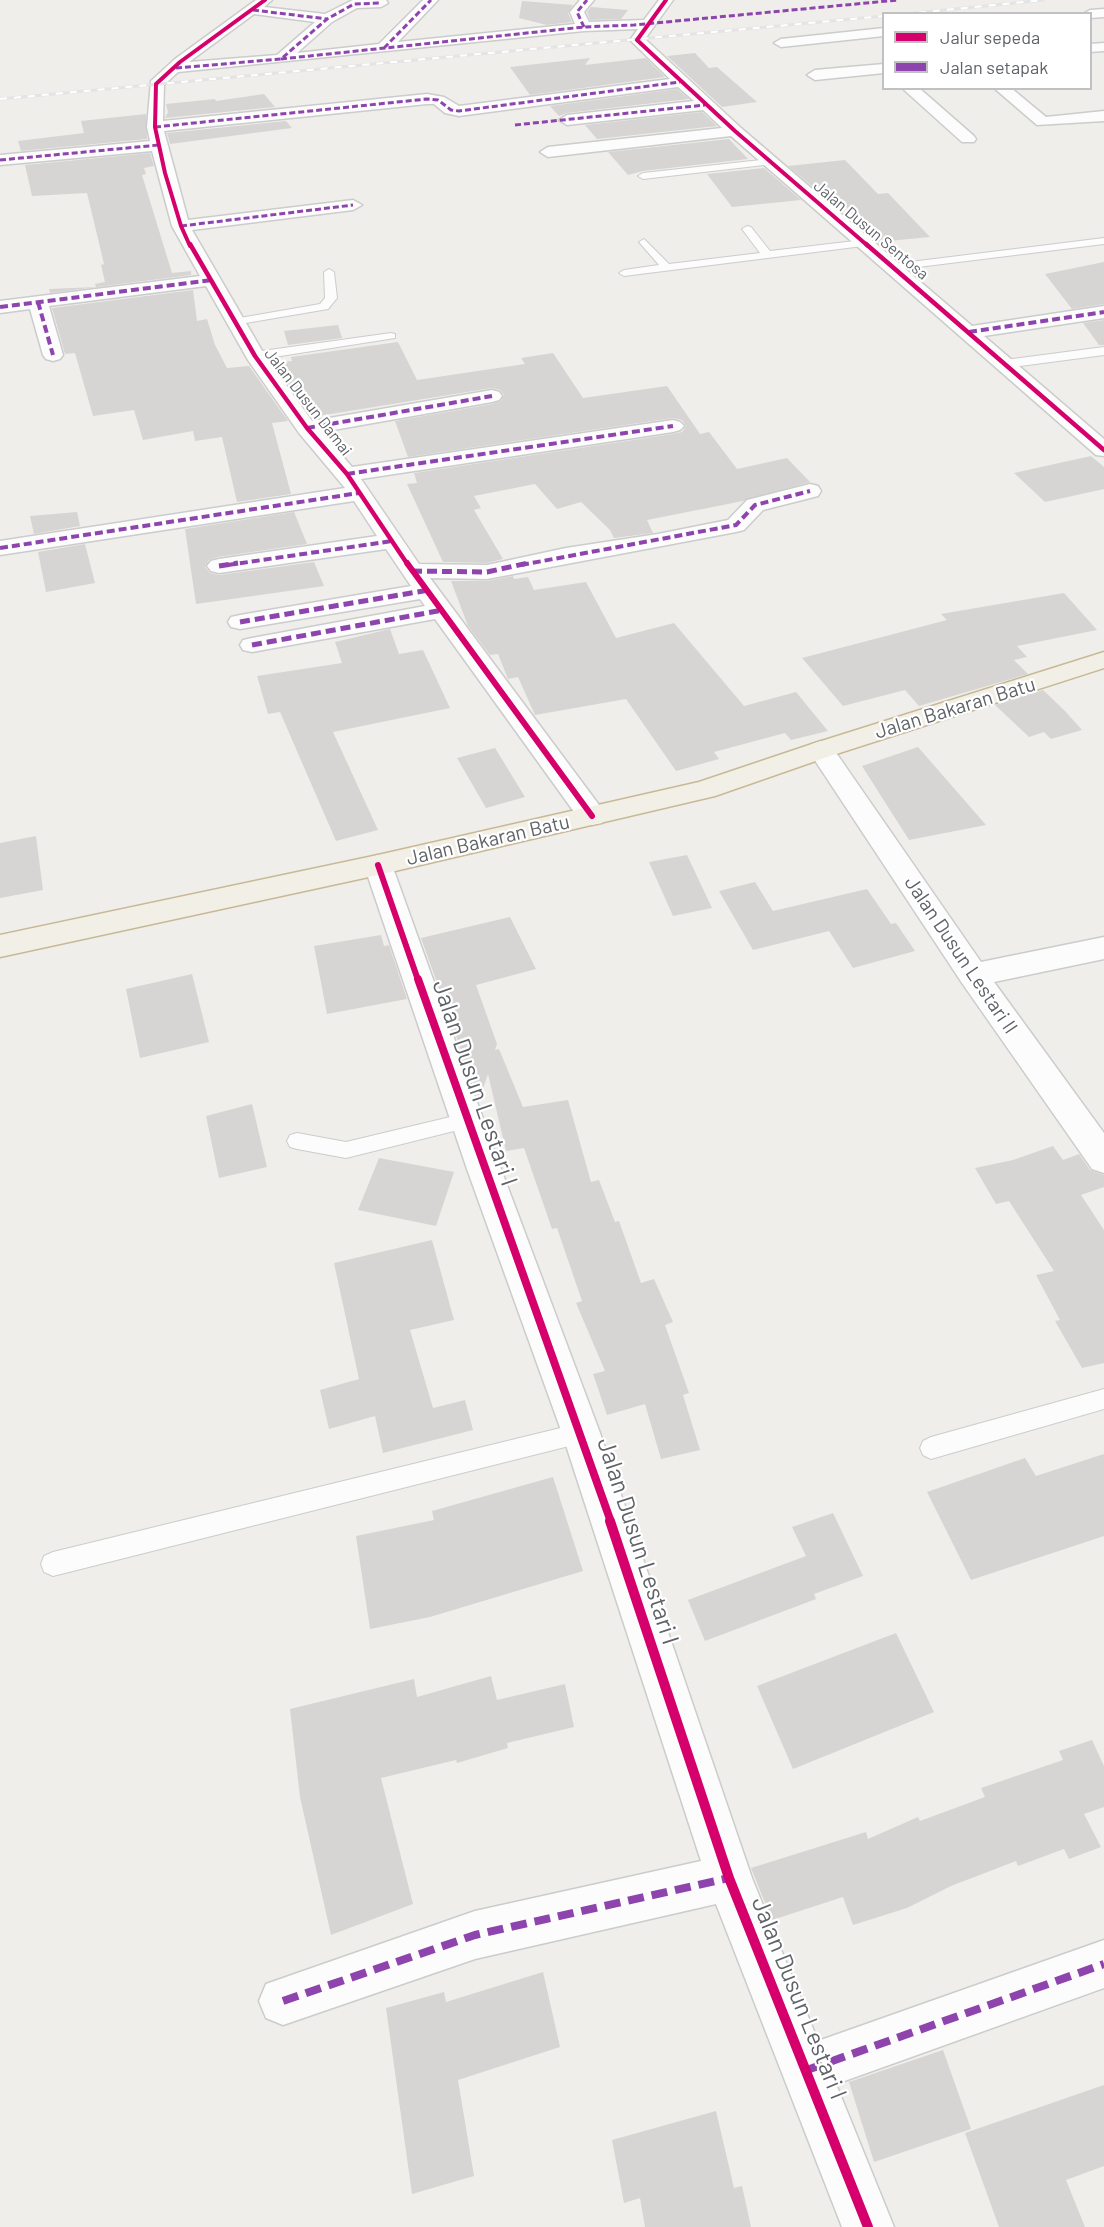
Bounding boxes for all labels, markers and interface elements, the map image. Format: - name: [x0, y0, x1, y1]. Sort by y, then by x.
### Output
- legend: [882, 12, 1092, 90]
- text: Jalur sepeda: [940, 26, 1040, 48]
- text: Jalan setapak: [940, 56, 1048, 78]
- street label: Jalan Dusun Sentosa: [810, 176, 932, 284]
- street label: Jalan Dusun Damai: [260, 345, 356, 459]
- street label: Jalan Bakaran Batu: [872, 672, 1038, 744]
- street label: Jalan Bakaran Batu: [404, 810, 572, 870]
- street label: Jalan Dusun Lestari II: [899, 872, 1023, 1038]
- street label: Jalan Dusun Lestari I: [426, 976, 524, 1190]
- street label: Jalan Dusun Lestari I: [591, 1434, 685, 1648]
- street label: Jalan Dusun Lestari I: [745, 1893, 853, 2103]

